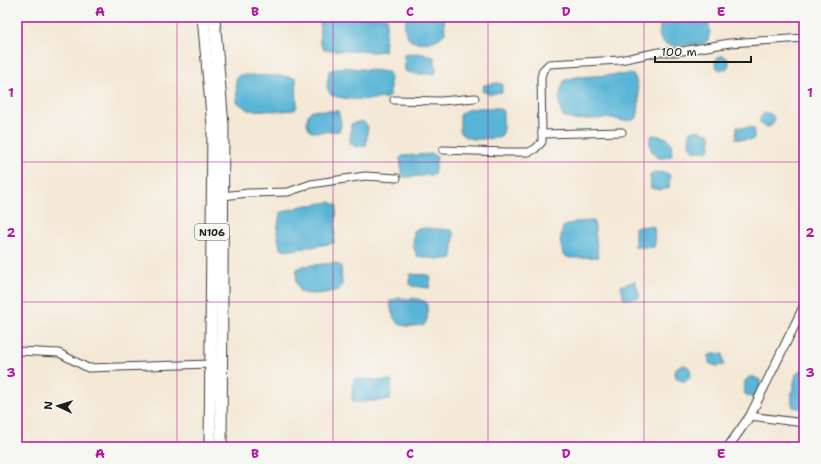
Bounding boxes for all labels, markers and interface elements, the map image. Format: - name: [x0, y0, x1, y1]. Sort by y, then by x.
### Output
- text: A: [95, 3, 105, 20]
- text: B: [251, 3, 259, 20]
- text: C: [406, 3, 414, 20]
- text: D: [561, 3, 571, 20]
- text: E: [717, 3, 726, 20]
- scale bar: [655, 38, 751, 64]
- text: 100 m: [661, 44, 697, 60]
- text: 1: [8, 84, 14, 101]
- text: 1: [807, 84, 813, 101]
- text: 2: [6, 224, 16, 241]
- road number: N106: [195, 224, 229, 240]
- text: 2: [805, 224, 815, 241]
- text: 3: [6, 364, 16, 381]
- text: 3: [805, 364, 815, 381]
- north arrow: [38, 386, 78, 426]
- text: N: [41, 400, 56, 410]
- text: A: [95, 445, 105, 462]
- text: B: [251, 445, 259, 462]
- text: C: [406, 445, 414, 462]
- text: D: [561, 445, 571, 462]
- text: E: [717, 445, 726, 462]

